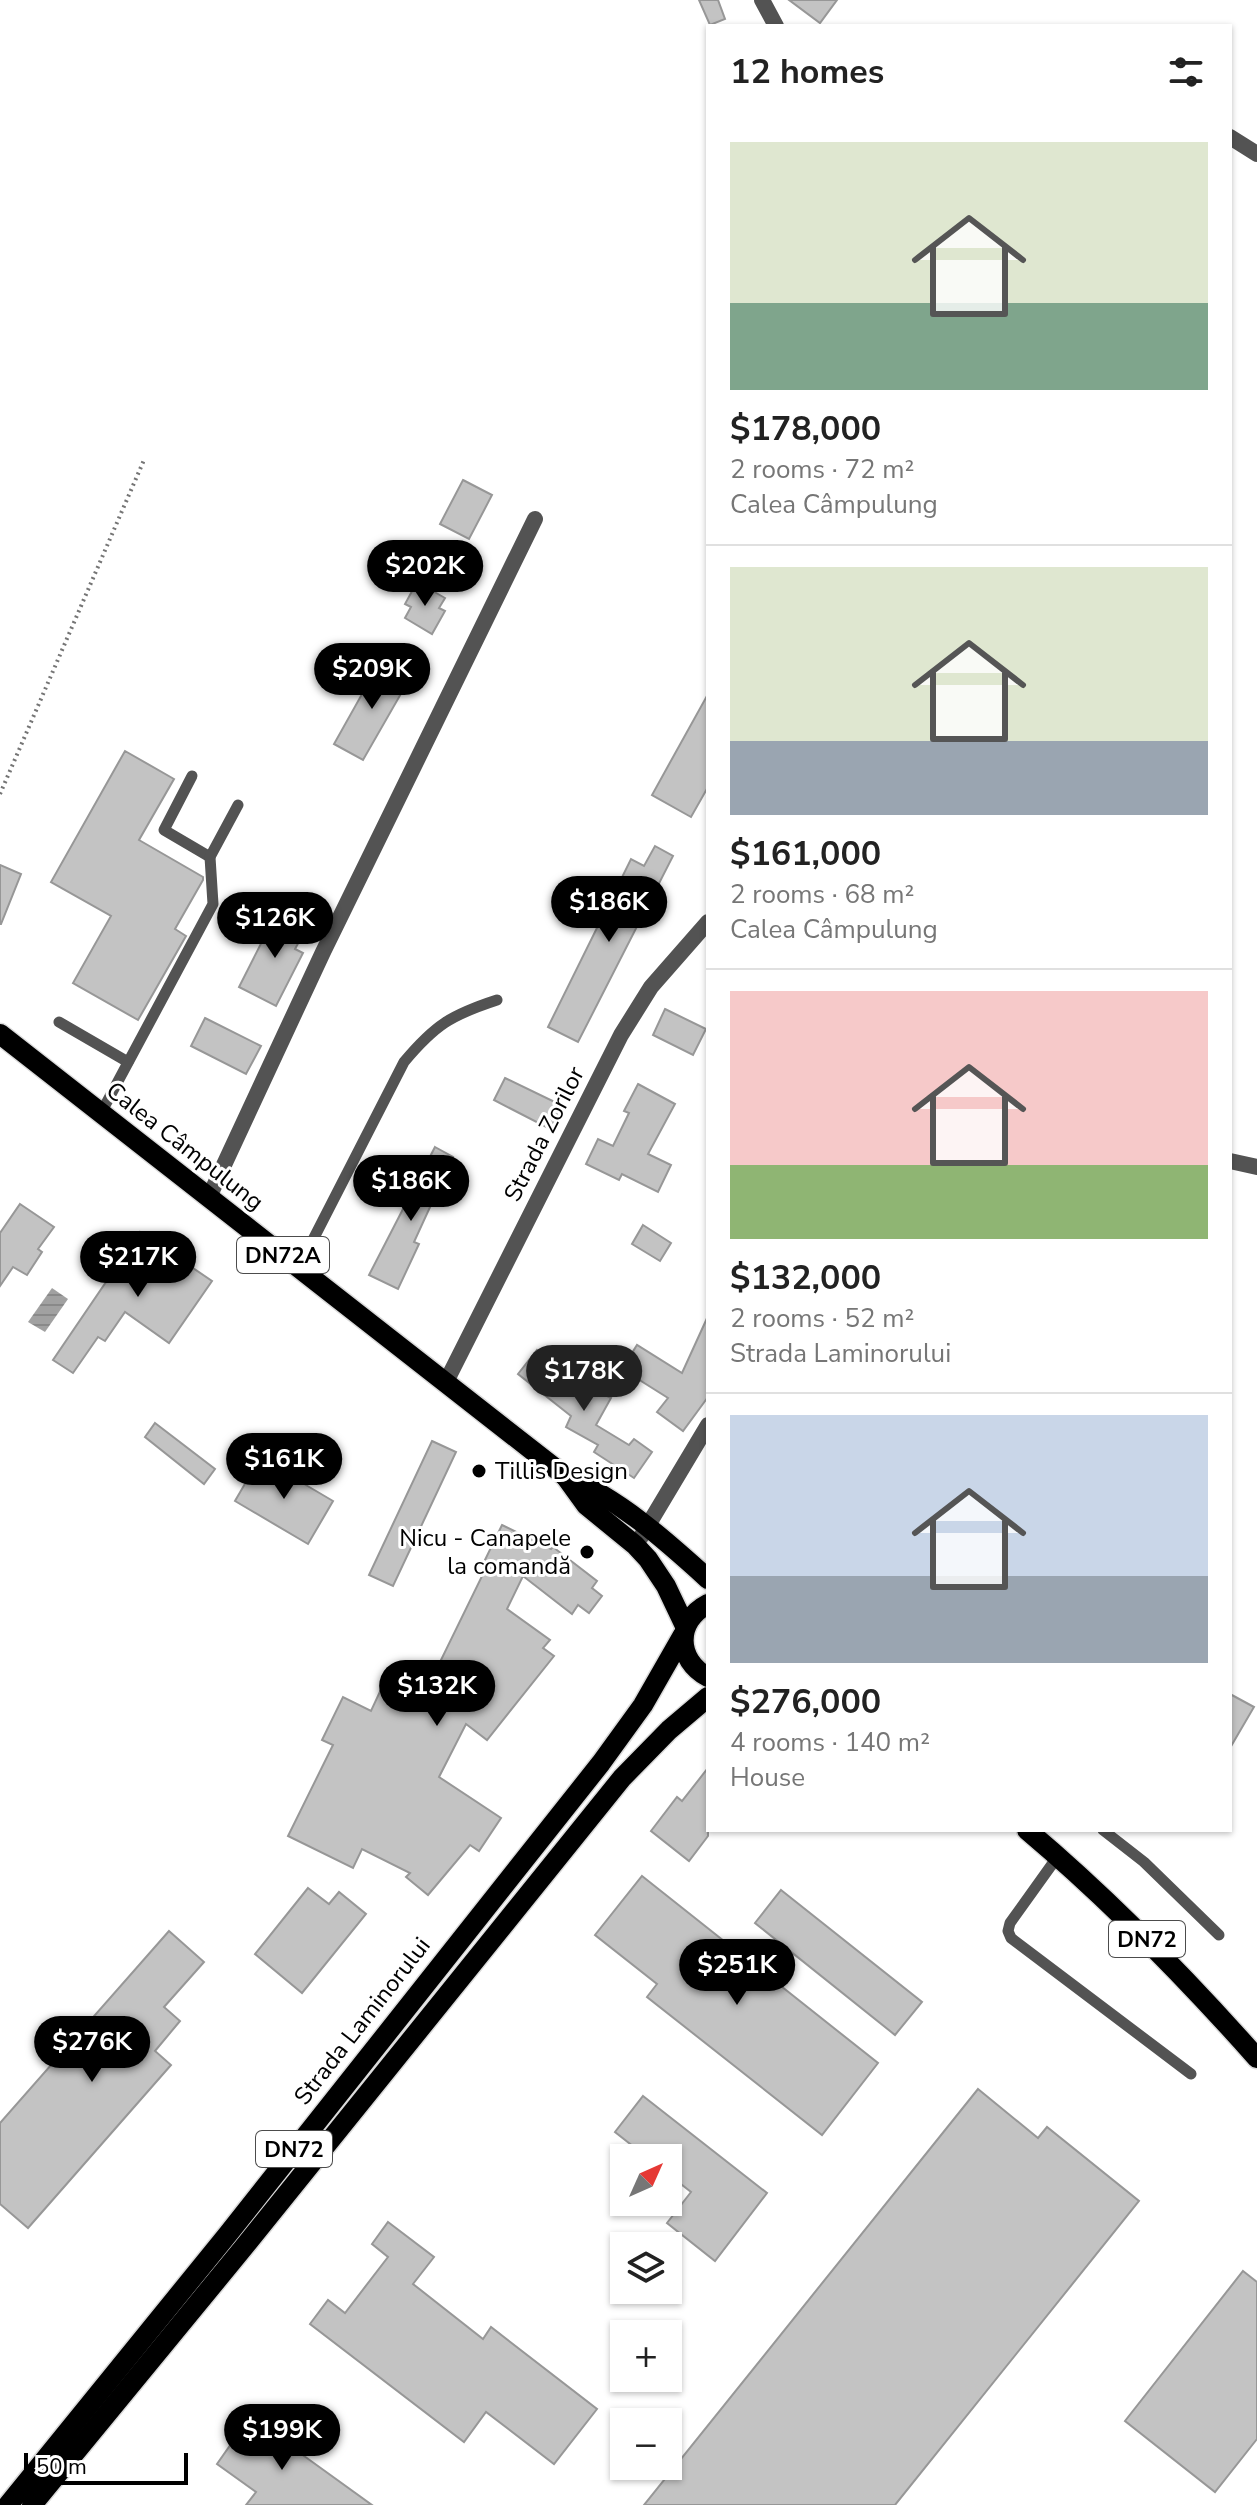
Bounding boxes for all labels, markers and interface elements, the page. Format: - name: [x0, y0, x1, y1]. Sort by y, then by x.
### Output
- text: 12 homes: [730, 49, 884, 95]
- icon: filters: [1164, 50, 1208, 94]
- icon: home: [897, 194, 1041, 338]
- text: $178,000: [730, 406, 881, 452]
- text: 2 rooms · 72 m²: [730, 452, 914, 487]
- text: Calea Câmpulung: [730, 487, 938, 522]
- pin: $202K: [369, 540, 481, 608]
- text: $202K: [385, 548, 465, 583]
- icon: home: [897, 619, 1041, 763]
- pin: $209K: [316, 643, 428, 711]
- text: $209K: [332, 651, 412, 686]
- text: $161,000: [730, 831, 881, 877]
- pin: $186K: [553, 876, 665, 944]
- text: 2 rooms · 68 m²: [730, 877, 914, 912]
- text: $186K: [569, 884, 649, 919]
- pin: $126K: [219, 892, 331, 960]
- text: $126K: [235, 900, 315, 935]
- text: Calea Câmpulung: [730, 912, 938, 947]
- icon: home: [897, 1043, 1041, 1187]
- street label: Strada Zorilor: [496, 1061, 592, 1207]
- street label: Calea Câmpulung: [100, 1074, 270, 1218]
- pin: $186K: [355, 1155, 467, 1223]
- text: $186K: [371, 1163, 451, 1198]
- pin: $217K: [82, 1231, 194, 1299]
- road number: DN72A: [237, 1237, 329, 1273]
- text: $217K: [98, 1239, 178, 1274]
- text: $132,000: [730, 1255, 881, 1301]
- text: 2 rooms · 52 m²: [730, 1301, 914, 1336]
- text: Strada Laminorului: [730, 1336, 951, 1371]
- pin: $178K: [528, 1345, 640, 1413]
- text: $178K: [544, 1353, 624, 1388]
- pin: $161K: [228, 1433, 340, 1501]
- text: $161K: [244, 1441, 324, 1476]
- place label: Tillis Design: [495, 1455, 628, 1487]
- marker: Tillis Design: [470, 1462, 488, 1480]
- icon: home: [897, 1467, 1041, 1611]
- place label: Nicu - Canapele la comandă: [399, 1522, 571, 1582]
- marker: Nicu - Canapele la comandă: [578, 1543, 596, 1561]
- pin: $132K: [381, 1660, 493, 1728]
- text: $132K: [397, 1668, 477, 1703]
- text: $276,000: [730, 1679, 881, 1725]
- text: 4 rooms · 140 m²: [730, 1725, 930, 1760]
- text: House: [730, 1760, 805, 1795]
- road number: DN72: [1109, 1921, 1185, 1957]
- street label: Strada Laminorului: [287, 1931, 437, 2111]
- pin: $251K: [681, 1939, 793, 2007]
- text: $251K: [697, 1947, 777, 1982]
- pin: $276K: [36, 2016, 148, 2084]
- text: $276K: [52, 2024, 132, 2059]
- road number: DN72: [256, 2131, 332, 2167]
- north arrow: [610, 2144, 682, 2216]
- map controls: [610, 2144, 682, 2480]
- button: layers: [610, 2232, 682, 2304]
- button: +: [610, 2320, 682, 2392]
- pin: $199K: [226, 2404, 338, 2472]
- button: −: [610, 2408, 682, 2480]
- text: $199K: [242, 2412, 322, 2447]
- scale bar: [24, 2449, 188, 2485]
- text: 50 m: [36, 2452, 87, 2482]

